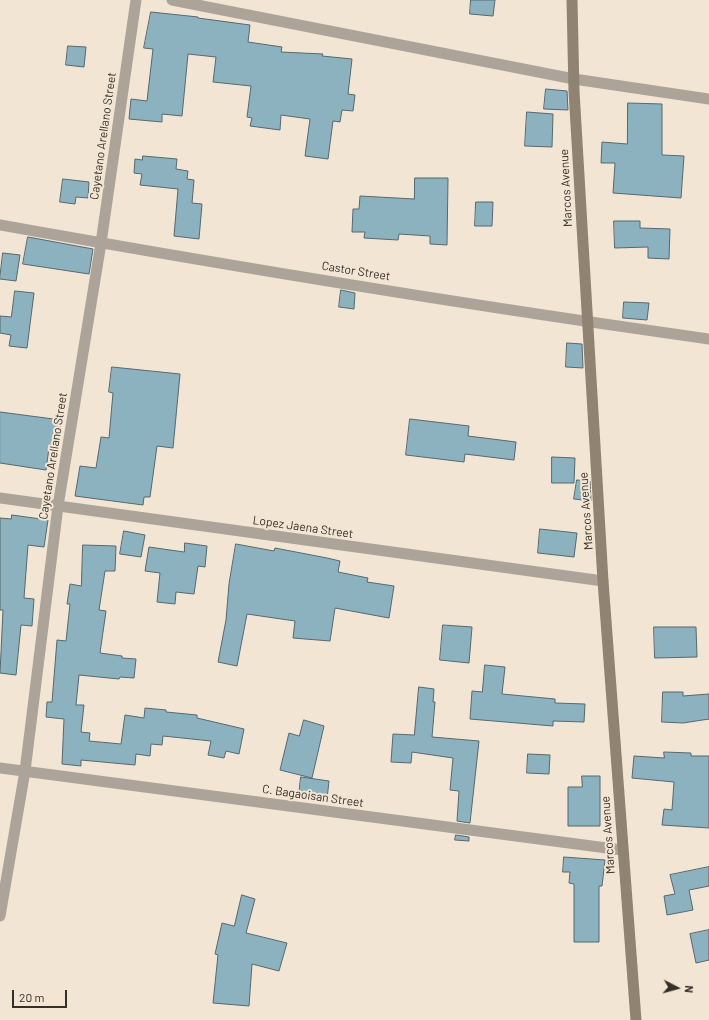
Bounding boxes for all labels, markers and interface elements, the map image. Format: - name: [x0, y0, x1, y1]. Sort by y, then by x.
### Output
- street label: Cayetano Arellano Street: [87, 71, 119, 201]
- street label: Marcos Avenue: [557, 149, 575, 227]
- street label: Castor Street: [321, 258, 391, 284]
- street label: Cayetano Arellano Street: [36, 391, 70, 521]
- street label: Marcos Avenue: [576, 472, 596, 550]
- street label: Lopez Jaena Street: [252, 513, 354, 541]
- street label: C. Bagaoisan Street: [261, 782, 365, 810]
- street label: Marcos Avenue: [598, 796, 618, 874]
- north arrow: [657, 968, 697, 1008]
- scale bar: [14, 982, 69, 1008]
- text: N: [683, 985, 696, 994]
- text: 20 m: [19, 990, 45, 1004]

